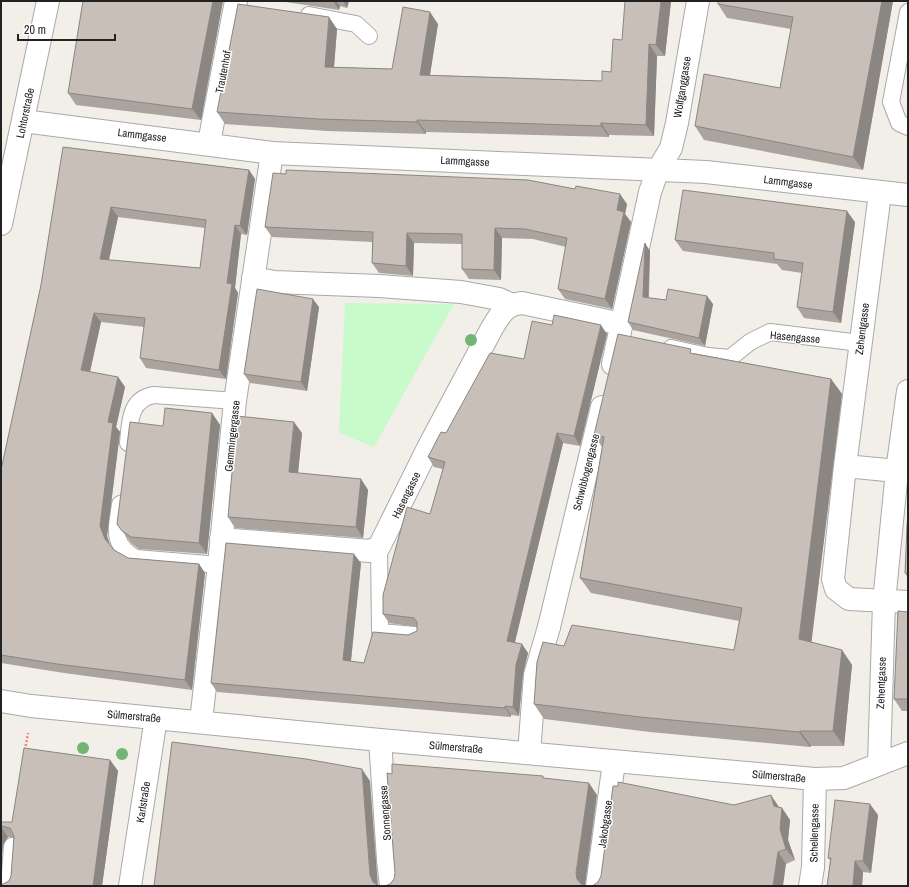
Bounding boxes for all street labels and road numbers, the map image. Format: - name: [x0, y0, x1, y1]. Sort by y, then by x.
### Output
- street label: Trautenhof: [212, 49, 234, 95]
- street label: Wolfganggasse: [670, 55, 694, 119]
- street label: Lohtorstraße: [13, 87, 37, 139]
- street label: Lammgasse: [117, 125, 167, 145]
- street label: Lammgasse: [440, 153, 490, 169]
- street label: Lammgasse: [763, 172, 813, 192]
- street label: Zehentgasse: [852, 302, 872, 356]
- street label: Hasengasse: [769, 328, 821, 346]
- street label: Gemmingergasse: [221, 400, 243, 472]
- street label: Schwibbogengasse: [570, 432, 602, 512]
- street label: Hasengasse: [389, 469, 423, 521]
- street label: Zehentgasse: [873, 657, 889, 709]
- street label: Sülmerstraße: [106, 707, 162, 725]
- street label: Sülmerstraße: [428, 738, 484, 756]
- street label: Sülmerstraße: [751, 767, 807, 785]
- street label: Karlstraße: [133, 780, 153, 824]
- street label: Sonnengasse: [376, 785, 394, 841]
- street label: Jakobgasse: [595, 799, 615, 849]
- street label: Schellengasse: [806, 804, 822, 862]

